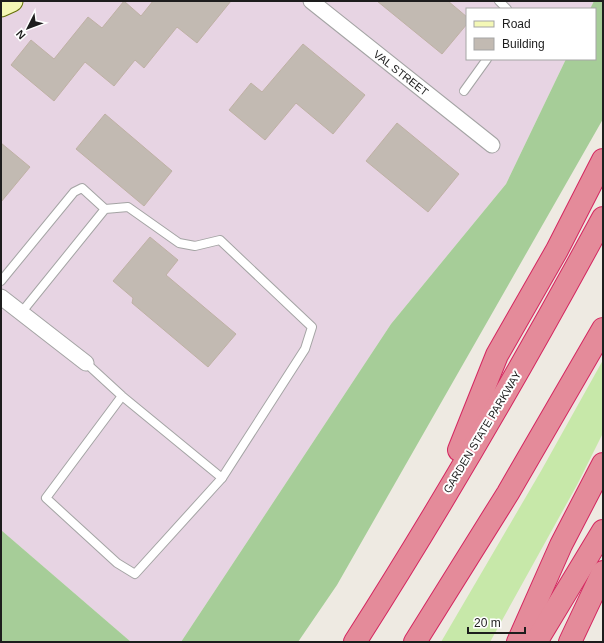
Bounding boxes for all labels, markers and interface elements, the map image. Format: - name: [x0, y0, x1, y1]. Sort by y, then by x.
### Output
- north arrow: [8, 8, 48, 48]
- legend: [466, 8, 596, 60]
- text: Road: [502, 17, 531, 31]
- text: N: [13, 28, 28, 42]
- text: Building: [502, 37, 545, 51]
- street label: VAL STREET: [371, 48, 431, 98]
- street label: GARDEN STATE PARKWAY: [441, 368, 524, 495]
- scale bar: [468, 609, 525, 635]
- text: 20 m: [474, 616, 501, 630]

